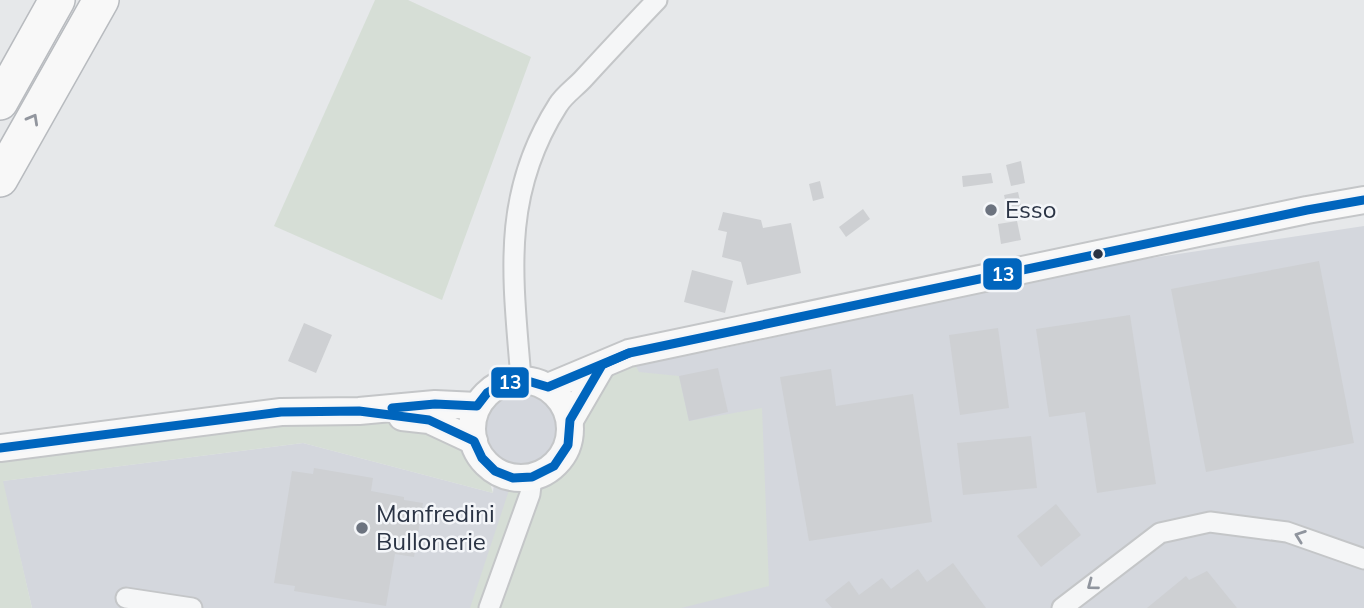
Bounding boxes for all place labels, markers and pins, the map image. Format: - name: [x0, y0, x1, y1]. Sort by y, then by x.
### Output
- place label: Esso: [1005, 194, 1056, 224]
- marker: Esso: [983, 202, 999, 218]
- unlabelled marker: [1091, 247, 1105, 261]
- place label: Manfredini Bullonerie: [376, 498, 495, 556]
- marker: Manfredini Bullonerie: [354, 520, 370, 536]

